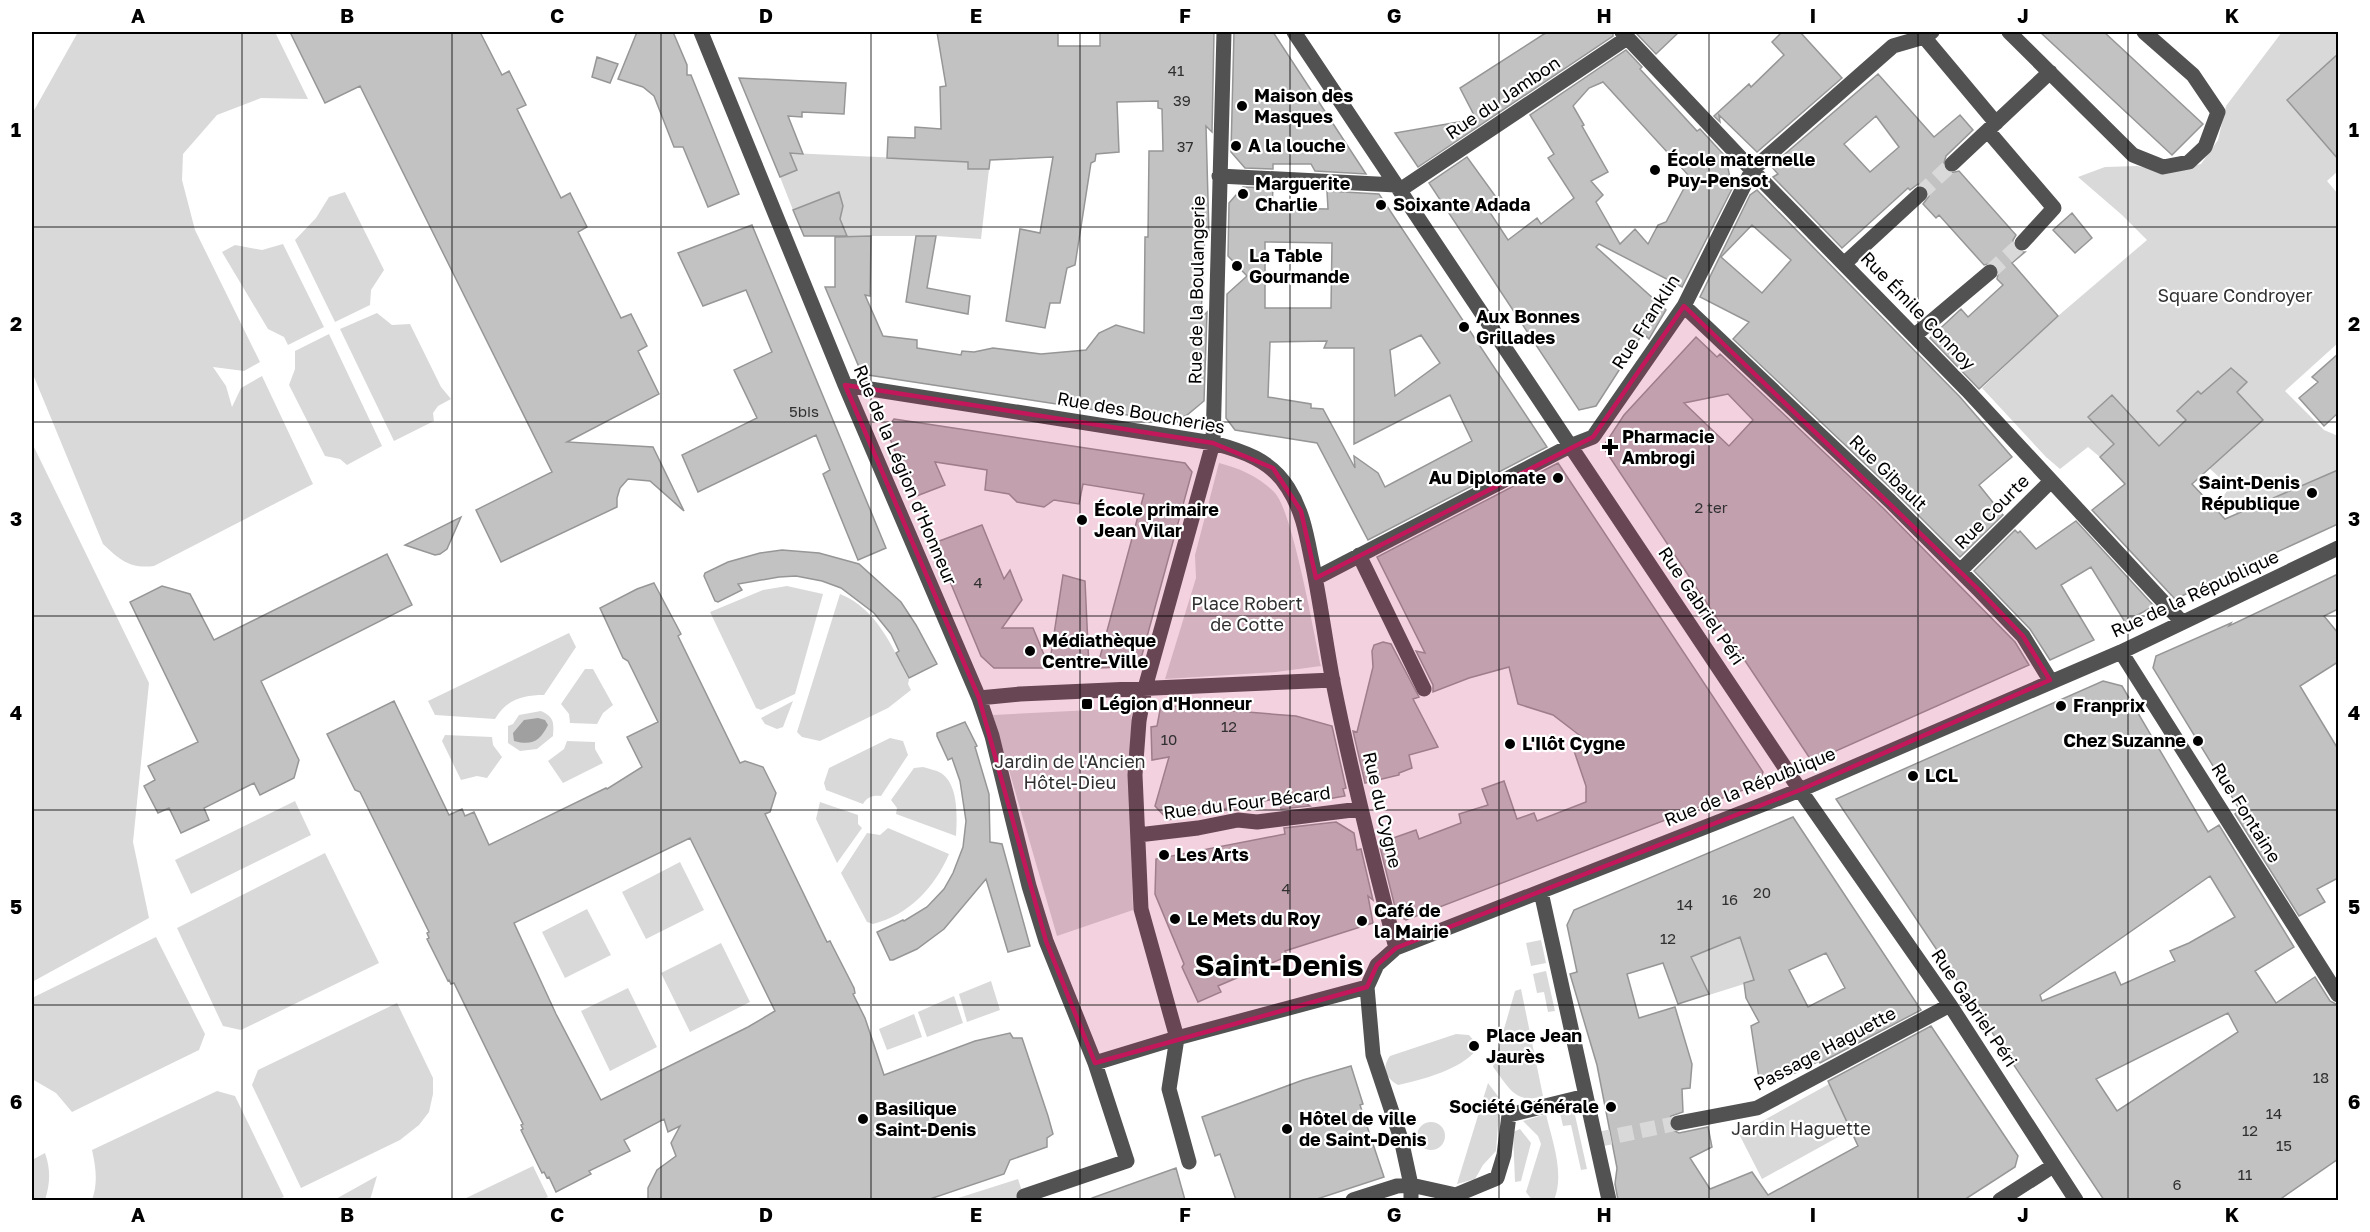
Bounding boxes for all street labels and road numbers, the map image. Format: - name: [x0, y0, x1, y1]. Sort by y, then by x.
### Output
- street label: Rue du Jambon: [1441, 51, 1564, 144]
- street label: Rue de la Boulangerie: [1183, 195, 1209, 385]
- street label: Rue Émile Connoy: [1857, 247, 1981, 374]
- street label: Rue Franklin: [1606, 270, 1684, 373]
- street label: Rue de la Légion d'Honneur: [850, 361, 962, 588]
- street label: Rue des Boucheries: [1055, 386, 1227, 438]
- street label: Rue Gibault: [1845, 430, 1932, 515]
- street label: Rue Courte: [1949, 469, 2033, 553]
- street label: Rue Gabriel Péri: [1654, 542, 1750, 669]
- street label: Rue de la République: [2107, 545, 2282, 642]
- street label: Rue de la République: [1661, 742, 1838, 830]
- street label: Rue du Cygne: [1359, 749, 1407, 870]
- street label: Rue Fontaine: [2207, 758, 2286, 866]
- street label: Rue du Four Bécard: [1162, 781, 1332, 823]
- street label: Rue Gabriel Péri: [1927, 944, 2023, 1071]
- street label: Passage Haguette: [1750, 1001, 1899, 1095]

